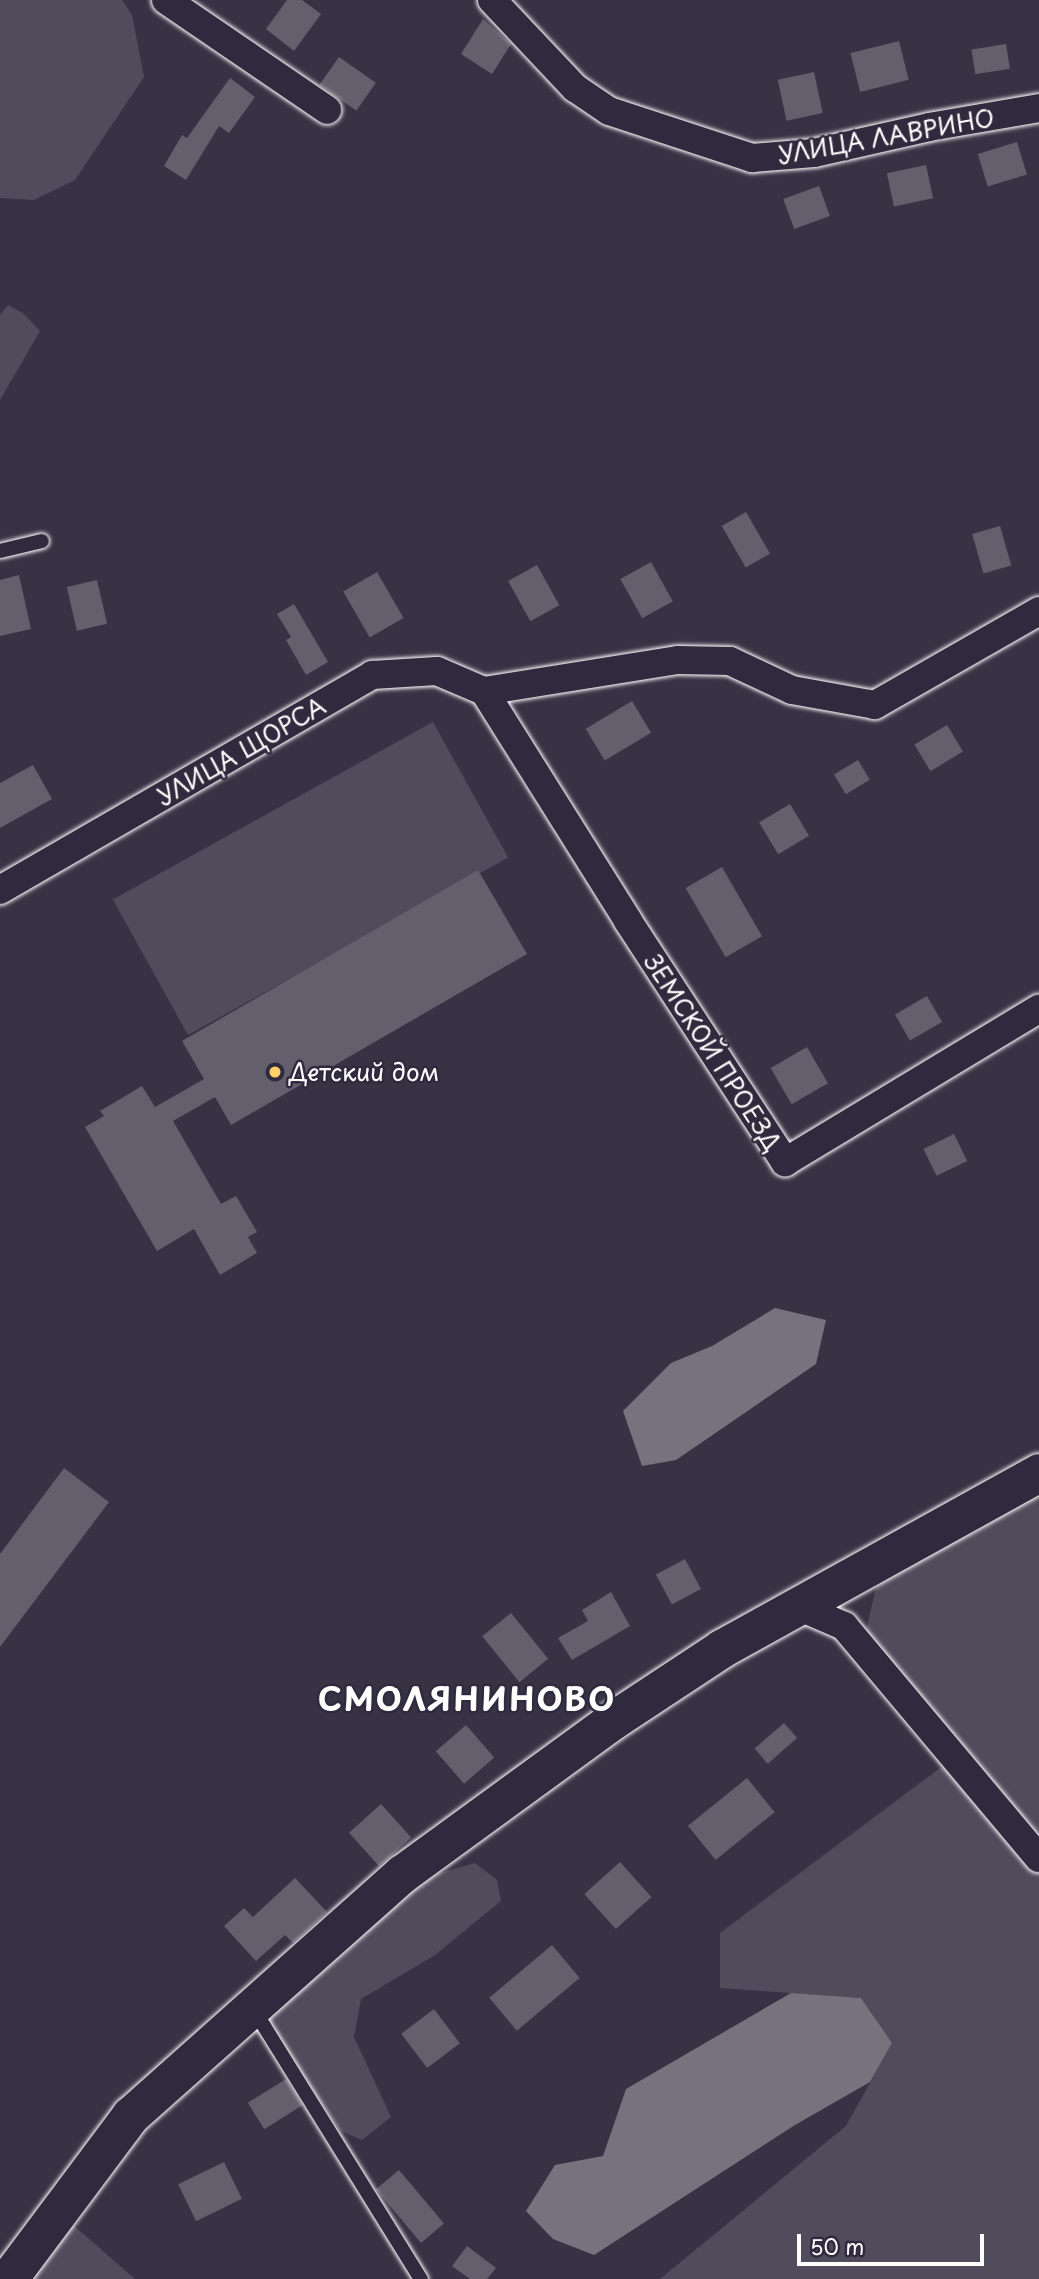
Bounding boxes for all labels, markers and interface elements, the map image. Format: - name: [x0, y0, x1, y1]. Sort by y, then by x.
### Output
- street label: УЛИЦА ЛАВРИНО: [775, 103, 997, 169]
- street label: УЛИЦА ЩОРСА: [150, 690, 332, 812]
- street label: ЗЕМСКОЙ ПРОЕЗД: [638, 947, 788, 1157]
- place label: Детский дом: [289, 1058, 440, 1086]
- marker: Детский дом: [267, 1064, 283, 1080]
- district label: СМОЛЯНИНОВО: [320, 1679, 614, 1717]
- scale bar: [801, 2220, 988, 2264]
- text: 50 m: [810, 2230, 864, 2262]

